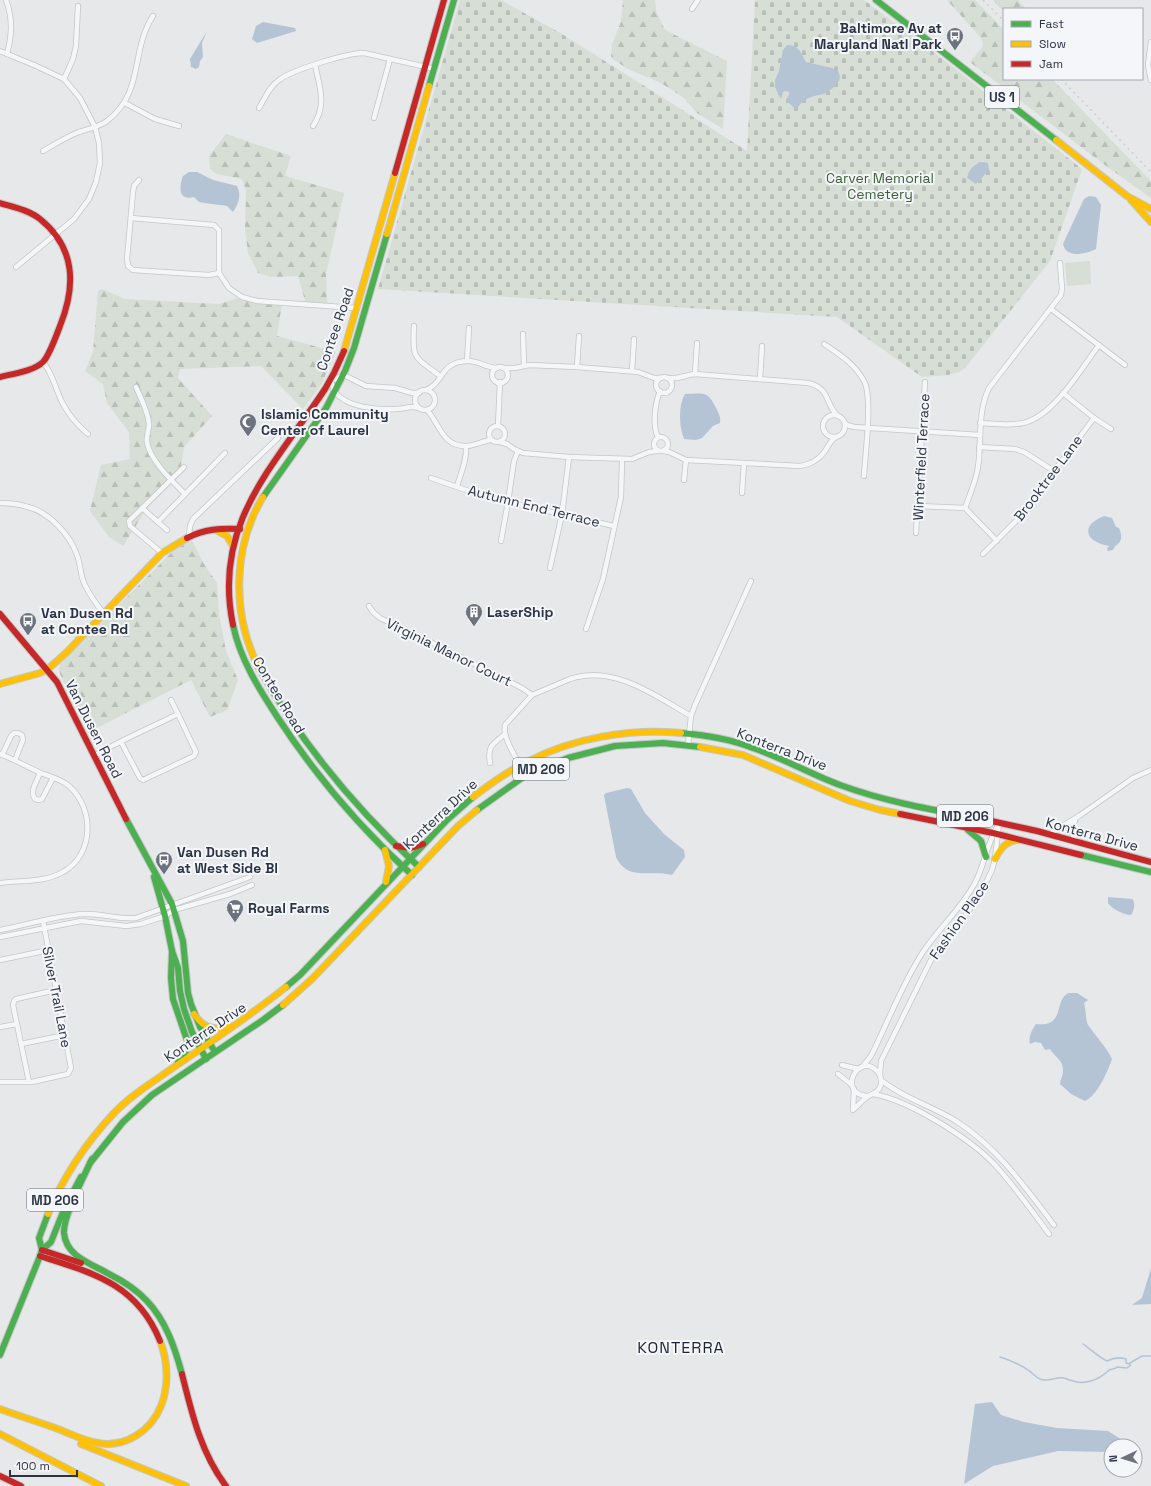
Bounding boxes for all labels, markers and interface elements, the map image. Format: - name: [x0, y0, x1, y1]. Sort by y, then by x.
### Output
- legend: [1003, 8, 1143, 80]
- text: Fast: [1039, 16, 1064, 32]
- place label: Baltimore Av at Maryland Natl Park: [814, 19, 942, 53]
- bus stop icon: Baltimore Av at Maryland Natl Park: [945, 26, 965, 51]
- text: Slow: [1039, 36, 1066, 52]
- text: Jam: [1039, 56, 1063, 72]
- road number: US 1: [985, 86, 1019, 108]
- park label: Carver Memorial Cemetery: [826, 169, 934, 203]
- street label: Contee Road: [312, 285, 358, 373]
- street label: Winterfield Terrace: [909, 393, 933, 521]
- place label: Islamic Community Center of Laurel: [261, 405, 389, 439]
- mosque icon: Islamic Community Center of Laurel: [238, 412, 258, 437]
- street label: Brooktree Lane: [1010, 431, 1086, 525]
- street label: Autumn End Terrace: [466, 481, 602, 531]
- building icon: LaserShip: [464, 602, 484, 627]
- place label: LaserShip: [487, 603, 553, 621]
- place label: Van Dusen Rd at Contee Rd: [41, 604, 133, 638]
- bus stop icon: Van Dusen Rd at Contee Rd: [18, 611, 38, 636]
- street label: Virginia Manor Court: [383, 614, 515, 690]
- street label: Contee Road: [249, 653, 309, 737]
- street label: Van Dusen Road: [61, 677, 127, 781]
- street label: Konterra Drive: [734, 724, 830, 774]
- road number: MD 206: [513, 758, 569, 780]
- street label: Konterra Drive: [399, 775, 481, 853]
- road number: MD 206: [937, 805, 993, 827]
- street label: Konterra Drive: [1044, 813, 1140, 855]
- place label: Van Dusen Rd at West Side Bl: [177, 843, 278, 877]
- bus stop icon: Van Dusen Rd at West Side Bl: [154, 850, 174, 875]
- street label: Fashion Place: [925, 877, 993, 963]
- supermarket icon: Royal Farms: [225, 898, 245, 923]
- place label: Royal Farms: [248, 899, 330, 917]
- street label: Silver Trail Lane: [38, 945, 76, 1049]
- street label: Konterra Drive: [160, 998, 250, 1066]
- road number: MD 206: [27, 1189, 83, 1211]
- district label: KONTERRA: [637, 1337, 725, 1358]
- north arrow: [1103, 1438, 1143, 1478]
- scale bar: [10, 1452, 77, 1478]
- text: N: [1106, 1455, 1120, 1463]
- text: 100 m: [16, 1458, 50, 1474]

